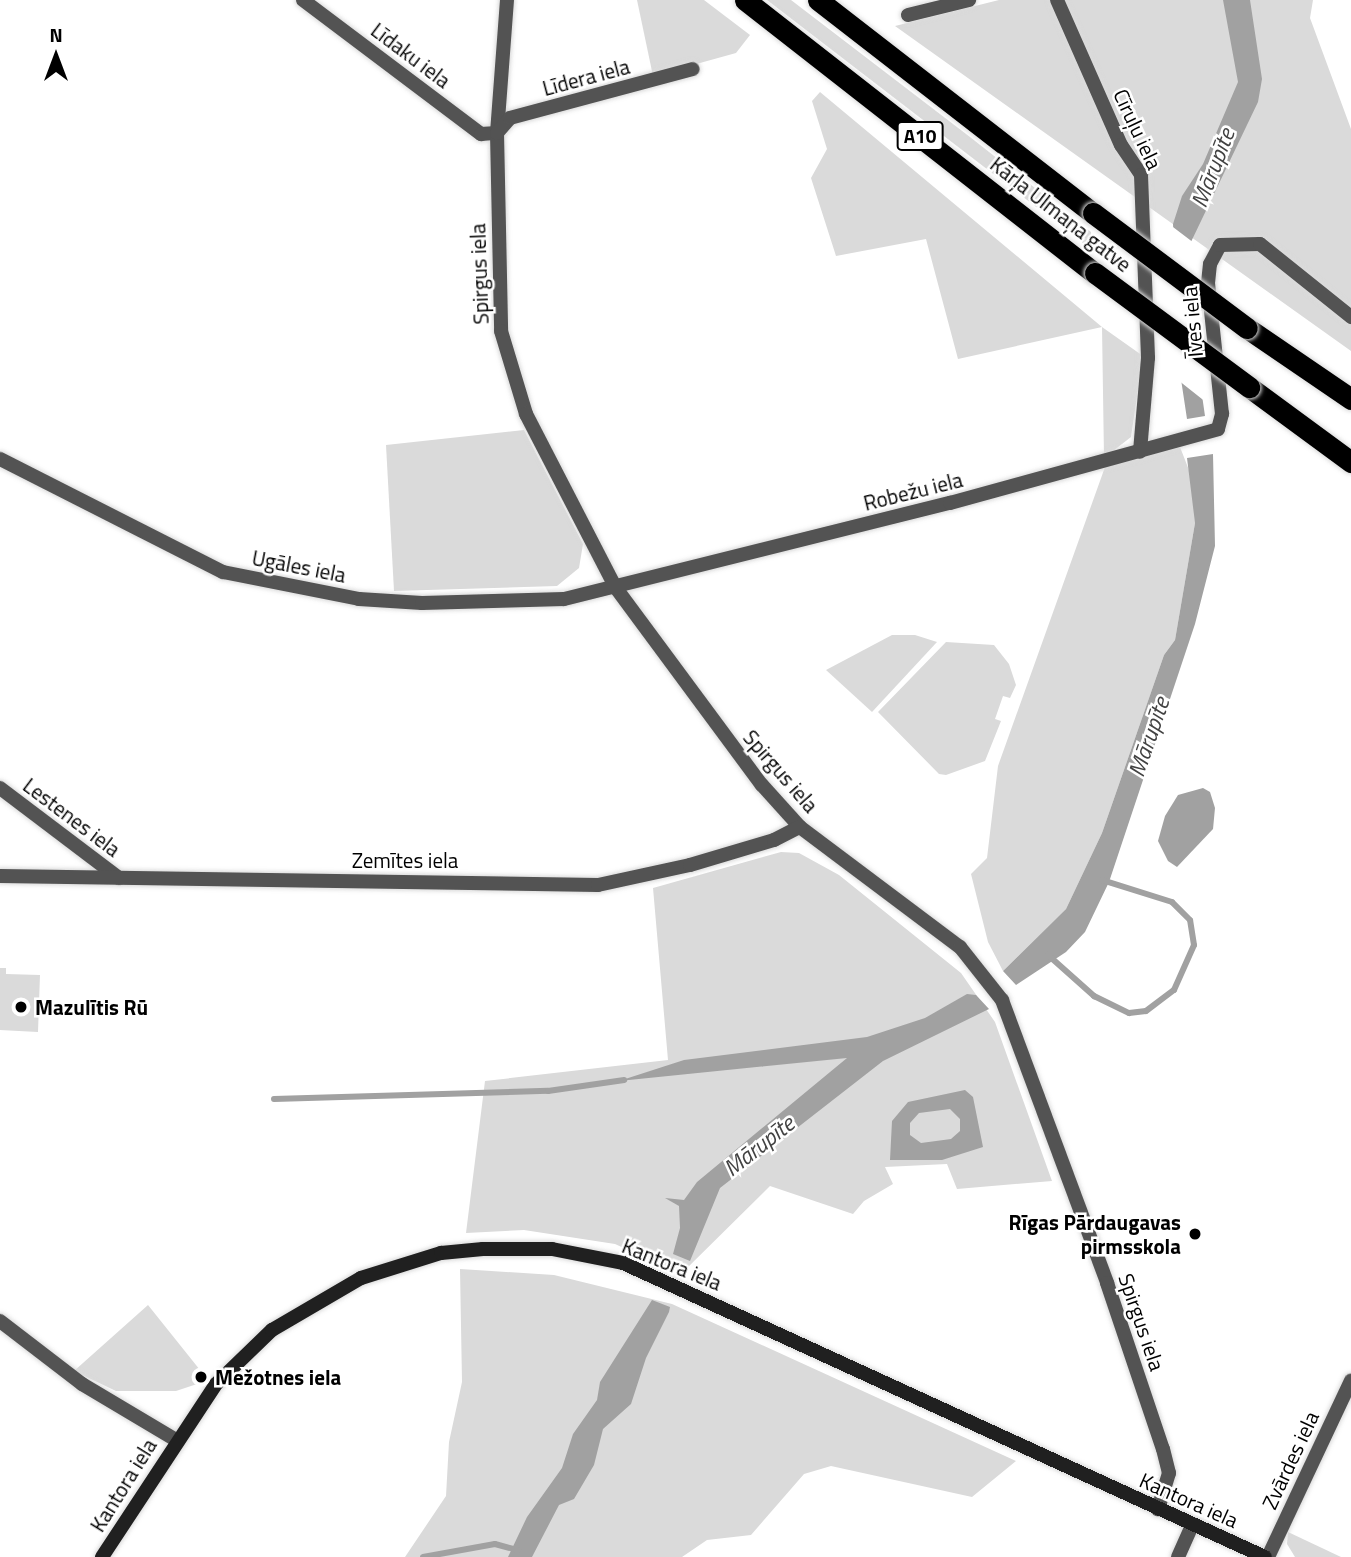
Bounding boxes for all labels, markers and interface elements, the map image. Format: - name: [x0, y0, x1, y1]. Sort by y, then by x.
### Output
- street label: Līdaku iela: [366, 17, 456, 93]
- text: N: [49, 20, 63, 49]
- north arrow: [21, 21, 91, 91]
- street label: Līdera iela: [540, 53, 632, 101]
- street label: Cīruļu iela: [1108, 85, 1168, 173]
- road number: A10: [895, 120, 944, 152]
- water label: Mārupīte: [1185, 125, 1241, 211]
- street label: Kārļa Ulmaņa gatve: [986, 151, 1136, 277]
- street label: Spirgus iela: [465, 223, 493, 325]
- street label: Īves iela: [1176, 286, 1208, 358]
- street label: Robežu iela: [861, 467, 965, 515]
- street label: Ugāles iela: [250, 545, 348, 587]
- water label: Mārupīte: [1123, 694, 1175, 780]
- street label: Spirgus iela: [738, 725, 824, 817]
- street label: Lestenes iela: [18, 772, 126, 862]
- street label: Zemītes iela: [352, 847, 458, 873]
- place label: Mazulītis Rū: [35, 994, 148, 1020]
- marker: Mazulītis Rū: [13, 999, 29, 1015]
- water label: Mārupīte: [718, 1110, 800, 1182]
- place label: Rīgas Pārdaugavas pirmsskola: [1009, 1209, 1181, 1259]
- marker: Rīgas Pārdaugavas pirmsskola: [1187, 1226, 1203, 1242]
- street label: Kantora iela: [619, 1233, 725, 1295]
- street label: Spirgus iela: [1114, 1270, 1170, 1374]
- place label: Mežotnes iela: [215, 1364, 341, 1390]
- marker: Mežotnes iela: [193, 1369, 209, 1385]
- street label: Zvārdes iela: [1256, 1407, 1324, 1513]
- street label: Kantora iela: [84, 1434, 162, 1536]
- street label: Kantora iela: [1136, 1467, 1242, 1533]

